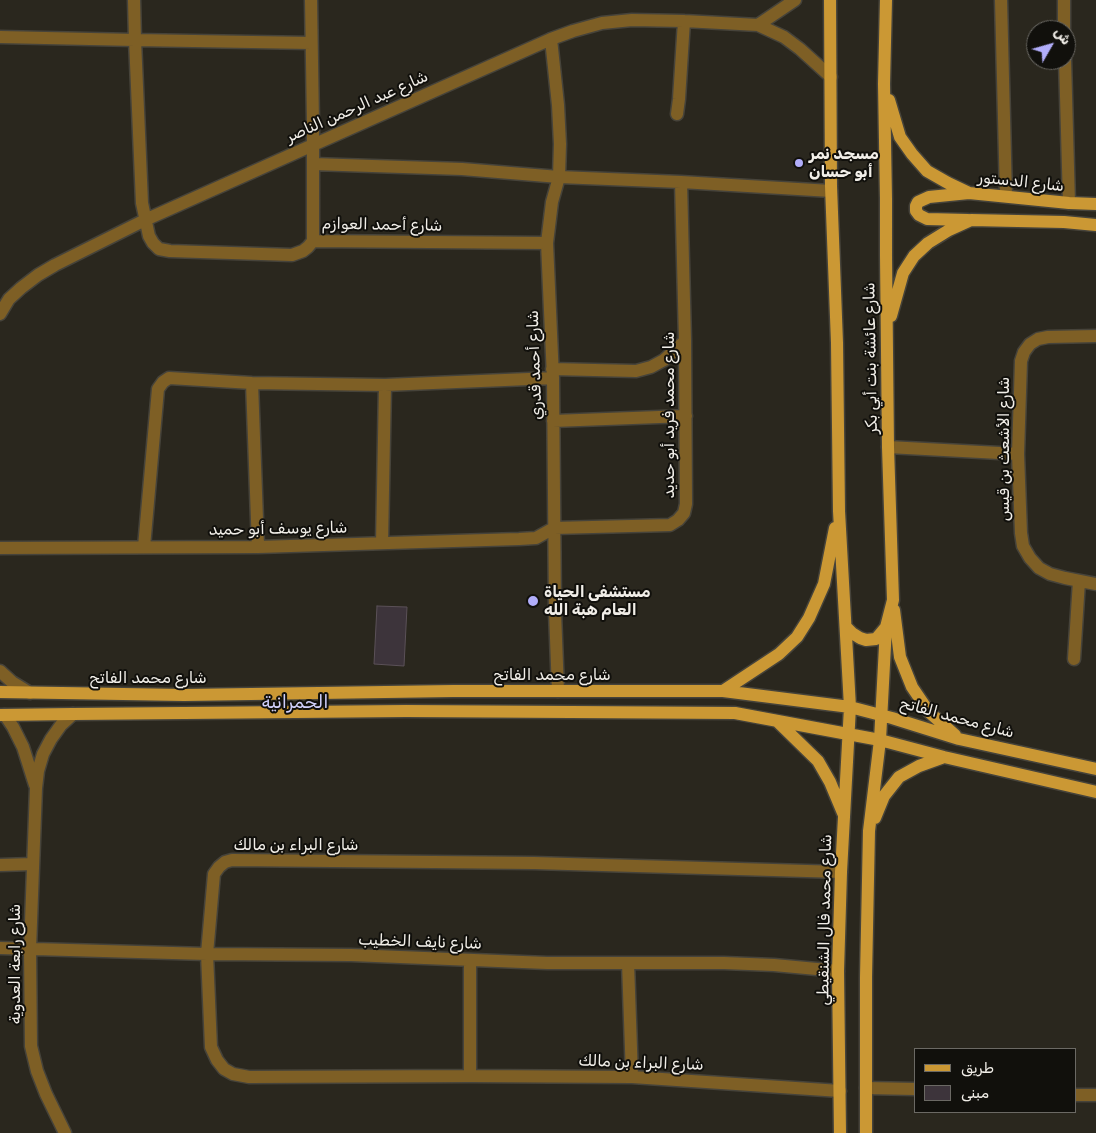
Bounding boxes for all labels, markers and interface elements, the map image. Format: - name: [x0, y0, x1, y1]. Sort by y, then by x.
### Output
- north arrow: [1026, 20, 1076, 70]
- text: ش: [1050, 24, 1075, 48]
- street label: شارع عبد الرحمن الناصر: [283, 67, 431, 147]
- place label: مسجد نمر أبو حسان: [809, 144, 879, 182]
- marker: مسجد نمر أبو حسان: [793, 157, 805, 169]
- street label: شارع الدستور: [977, 168, 1065, 196]
- street label: شارع أحمد العوازم: [322, 214, 442, 236]
- street label: شارع عائشة بنت أبي بكر: [860, 282, 882, 434]
- street label: شارع أحمد قدري: [523, 310, 547, 420]
- street label: شارع محمد فريد أبو حديد: [659, 332, 679, 498]
- street label: شارع الأشعث بن قيس: [994, 377, 1014, 521]
- street label: شارع يوسف أبو حميد: [208, 518, 348, 540]
- place label: مستشفى الحياة العام هبة الله: [544, 582, 651, 620]
- marker: مستشفى الحياة العام هبة الله: [526, 594, 540, 608]
- street label: شارع محمد الفاتح: [493, 665, 611, 685]
- street label: شارع محمد الفاتح: [89, 668, 207, 688]
- district label: الحمرانية: [262, 692, 328, 714]
- street label: شارع محمد الفاتح: [898, 694, 1016, 742]
- street label: شارع محمد فال الشنقيطي: [814, 834, 836, 1006]
- street label: شارع البراء بن مالك: [233, 835, 359, 855]
- street label: شارع رابعة العدوية: [5, 904, 25, 1024]
- street label: شارع نايف الخطيب: [358, 930, 482, 954]
- legend: [914, 1048, 1076, 1113]
- street label: شارع البراء بن مالك: [578, 1051, 704, 1075]
- text: طريق: [961, 1059, 994, 1077]
- text: مبنى: [961, 1084, 989, 1102]

